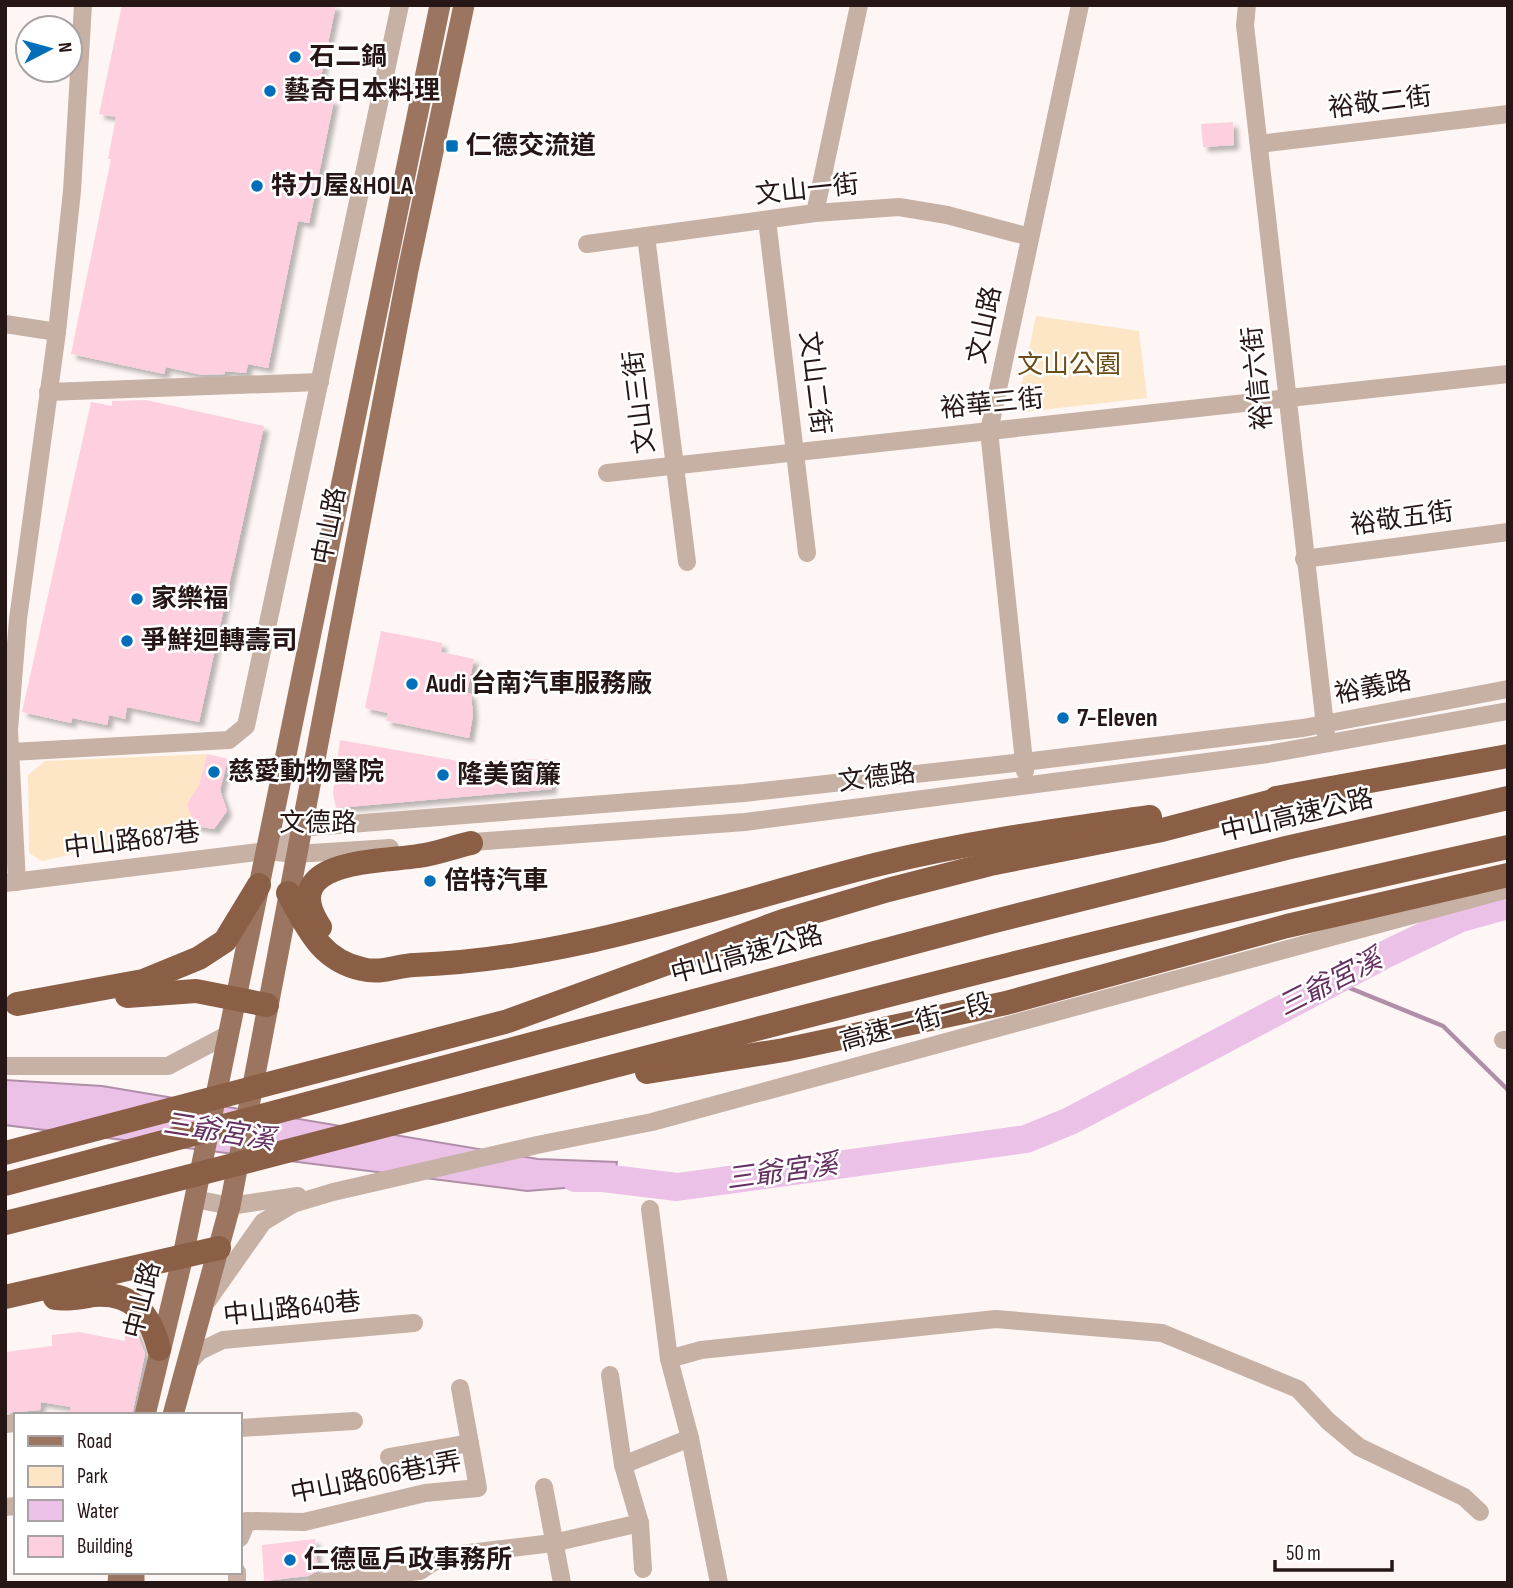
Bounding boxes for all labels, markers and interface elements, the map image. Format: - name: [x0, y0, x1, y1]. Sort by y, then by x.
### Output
- north arrow: [14, 14, 84, 84]
- text: N: [52, 41, 76, 54]
- place label: 石二鍋: [309, 42, 387, 73]
- marker: 石二鍋: [287, 49, 303, 65]
- place label: 藝奇日本料理: [284, 76, 440, 107]
- street label: 裕敬二街: [1326, 81, 1434, 125]
- marker: 藝奇日本料理: [262, 83, 278, 99]
- place label: 仁德交流道: [466, 131, 596, 162]
- marker: 仁德交流道: [444, 138, 460, 154]
- street label: 文山一街: [754, 169, 860, 211]
- place label: 特力屋&HOLA: [271, 171, 414, 202]
- marker: 特力屋&HOLA: [249, 178, 265, 194]
- street label: 文山路: [962, 284, 1008, 366]
- street label: 裕信六街: [1237, 325, 1279, 431]
- street label: 文山二街: [792, 329, 836, 437]
- street label: 文山三街: [618, 348, 662, 456]
- park label: 文山公園: [1017, 350, 1121, 381]
- street label: 裕華三街: [939, 383, 1045, 425]
- street label: 中山路: [307, 485, 353, 567]
- street label: 裕敬五街: [1348, 496, 1456, 542]
- place label: 家樂福: [151, 584, 229, 615]
- marker: 家樂福: [129, 591, 145, 607]
- place label: 爭鮮迴轉壽司: [141, 626, 297, 657]
- marker: 爭鮮迴轉壽司: [119, 633, 135, 649]
- street label: 裕義路: [1332, 665, 1414, 711]
- place label: Audi 台南汽車服務廠: [425, 669, 652, 700]
- marker: Audi 台南汽車服務廠: [404, 676, 420, 692]
- place label: 7-Eleven: [1077, 703, 1158, 734]
- marker: 7-Eleven: [1055, 710, 1071, 726]
- place label: 慈愛動物醫院: [228, 757, 384, 788]
- street label: 文德路: [836, 758, 918, 798]
- place label: 隆美窗簾: [457, 760, 561, 791]
- marker: 慈愛動物醫院: [206, 764, 222, 780]
- marker: 隆美窗簾: [435, 767, 451, 783]
- street label: 中山高速公路: [1218, 783, 1376, 849]
- street label: 文德路: [279, 808, 357, 839]
- street label: 中山路687巷: [62, 817, 202, 865]
- place label: 倍特汽車: [444, 866, 548, 897]
- marker: 倍特汽車: [422, 873, 438, 889]
- street label: 中山高速公路: [668, 920, 826, 990]
- water label: 三爺宮溪: [1273, 941, 1391, 1023]
- street label: 高速一街一段: [837, 988, 995, 1058]
- water label: 三爺宮溪: [161, 1107, 281, 1158]
- water label: 三爺宮溪: [724, 1147, 844, 1196]
- street label: 中山路: [119, 1258, 167, 1342]
- street label: 中山路640巷: [222, 1286, 362, 1332]
- legend: [14, 1413, 242, 1574]
- text: Road: [77, 1429, 112, 1454]
- street label: 中山路606巷1弄: [288, 1446, 464, 1510]
- text: Park: [77, 1464, 108, 1489]
- text: Water: [77, 1499, 119, 1524]
- scale bar: [1275, 1528, 1392, 1572]
- text: Building: [77, 1534, 133, 1559]
- text: 50 m: [1286, 1541, 1321, 1566]
- place label: 仁德區戶政事務所: [304, 1545, 512, 1576]
- marker: 仁德區戶政事務所: [282, 1552, 298, 1568]

